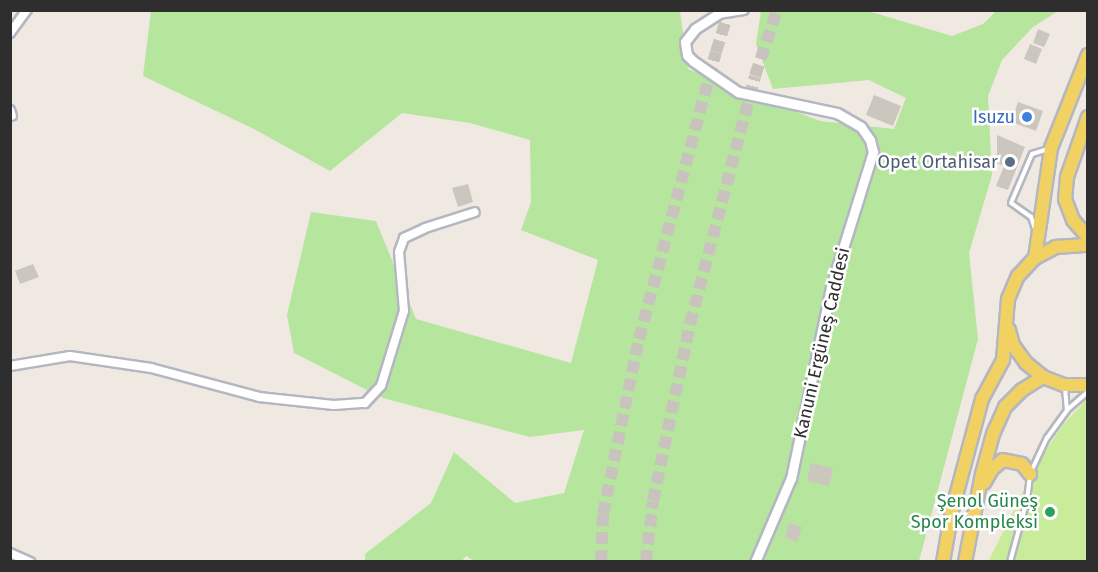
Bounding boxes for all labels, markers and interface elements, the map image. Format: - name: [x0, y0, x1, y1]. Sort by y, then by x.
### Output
- place label: Isuzu: [973, 106, 1015, 128]
- marker: Isuzu: [1020, 110, 1034, 124]
- place label: Opet Ortahisar: [878, 151, 998, 173]
- marker: Opet Ortahisar: [1003, 155, 1017, 169]
- street label: Kanuni Ergüneş Caddesi: [789, 245, 855, 441]
- place label: Şenol Güneş Spor Kompleksi: [911, 491, 1038, 534]
- marker: Şenol Güneş Spor Kompleksi: [1043, 505, 1057, 519]

